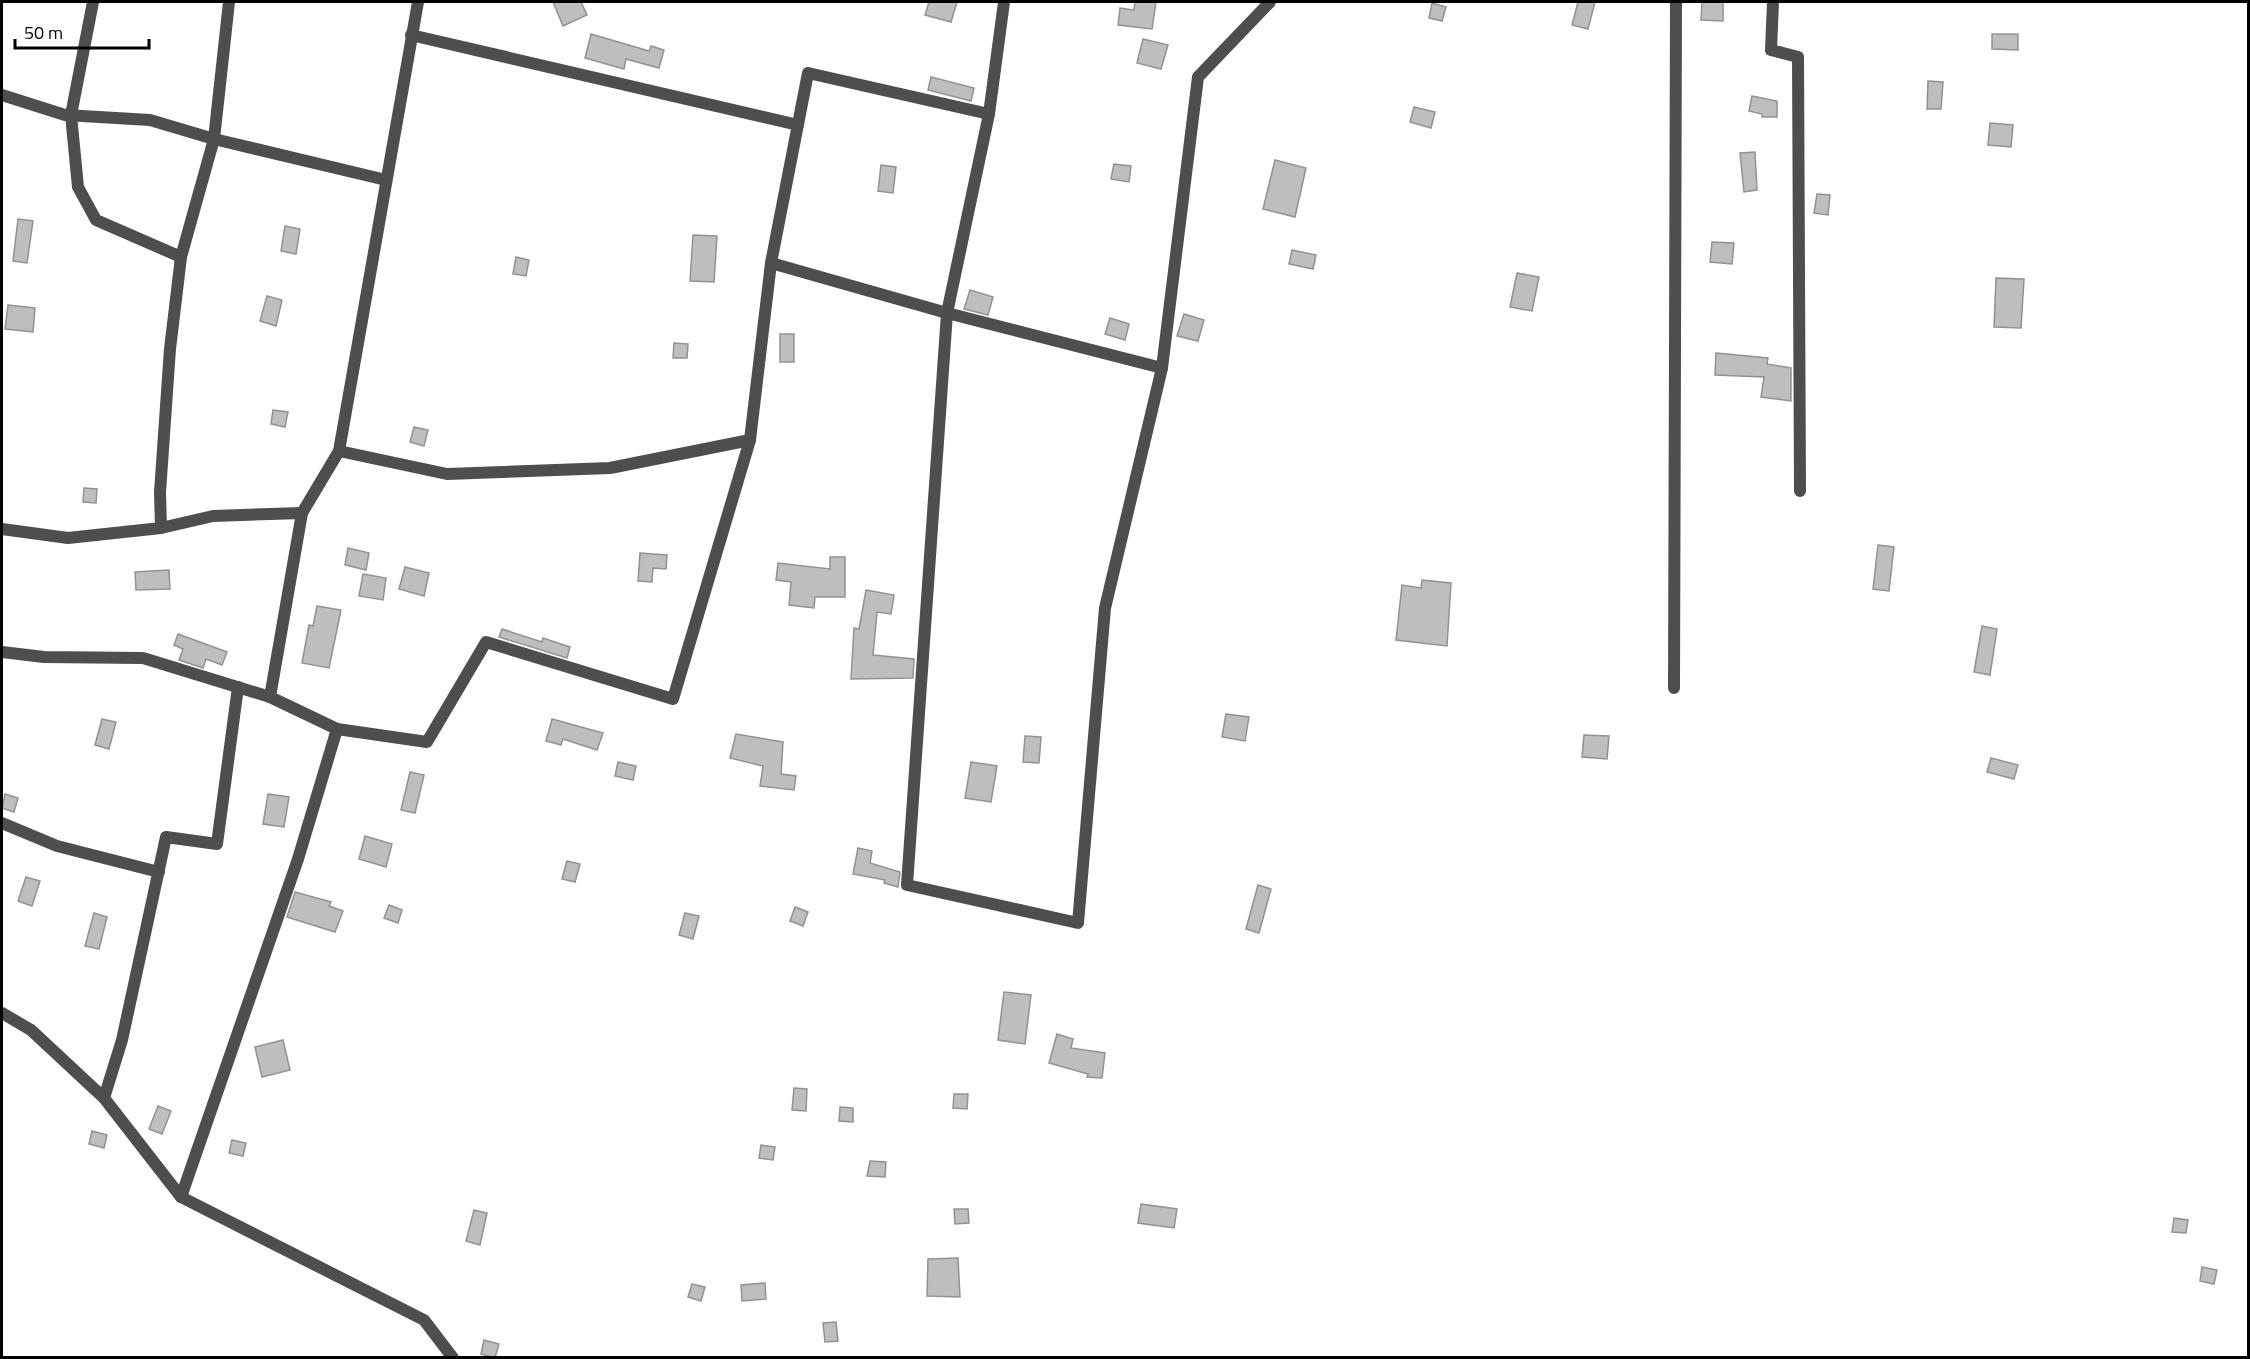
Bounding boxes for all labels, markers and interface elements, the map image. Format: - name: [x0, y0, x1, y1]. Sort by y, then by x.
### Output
- scale bar: [15, 12, 148, 50]
- text: 50 m: [24, 19, 63, 46]

